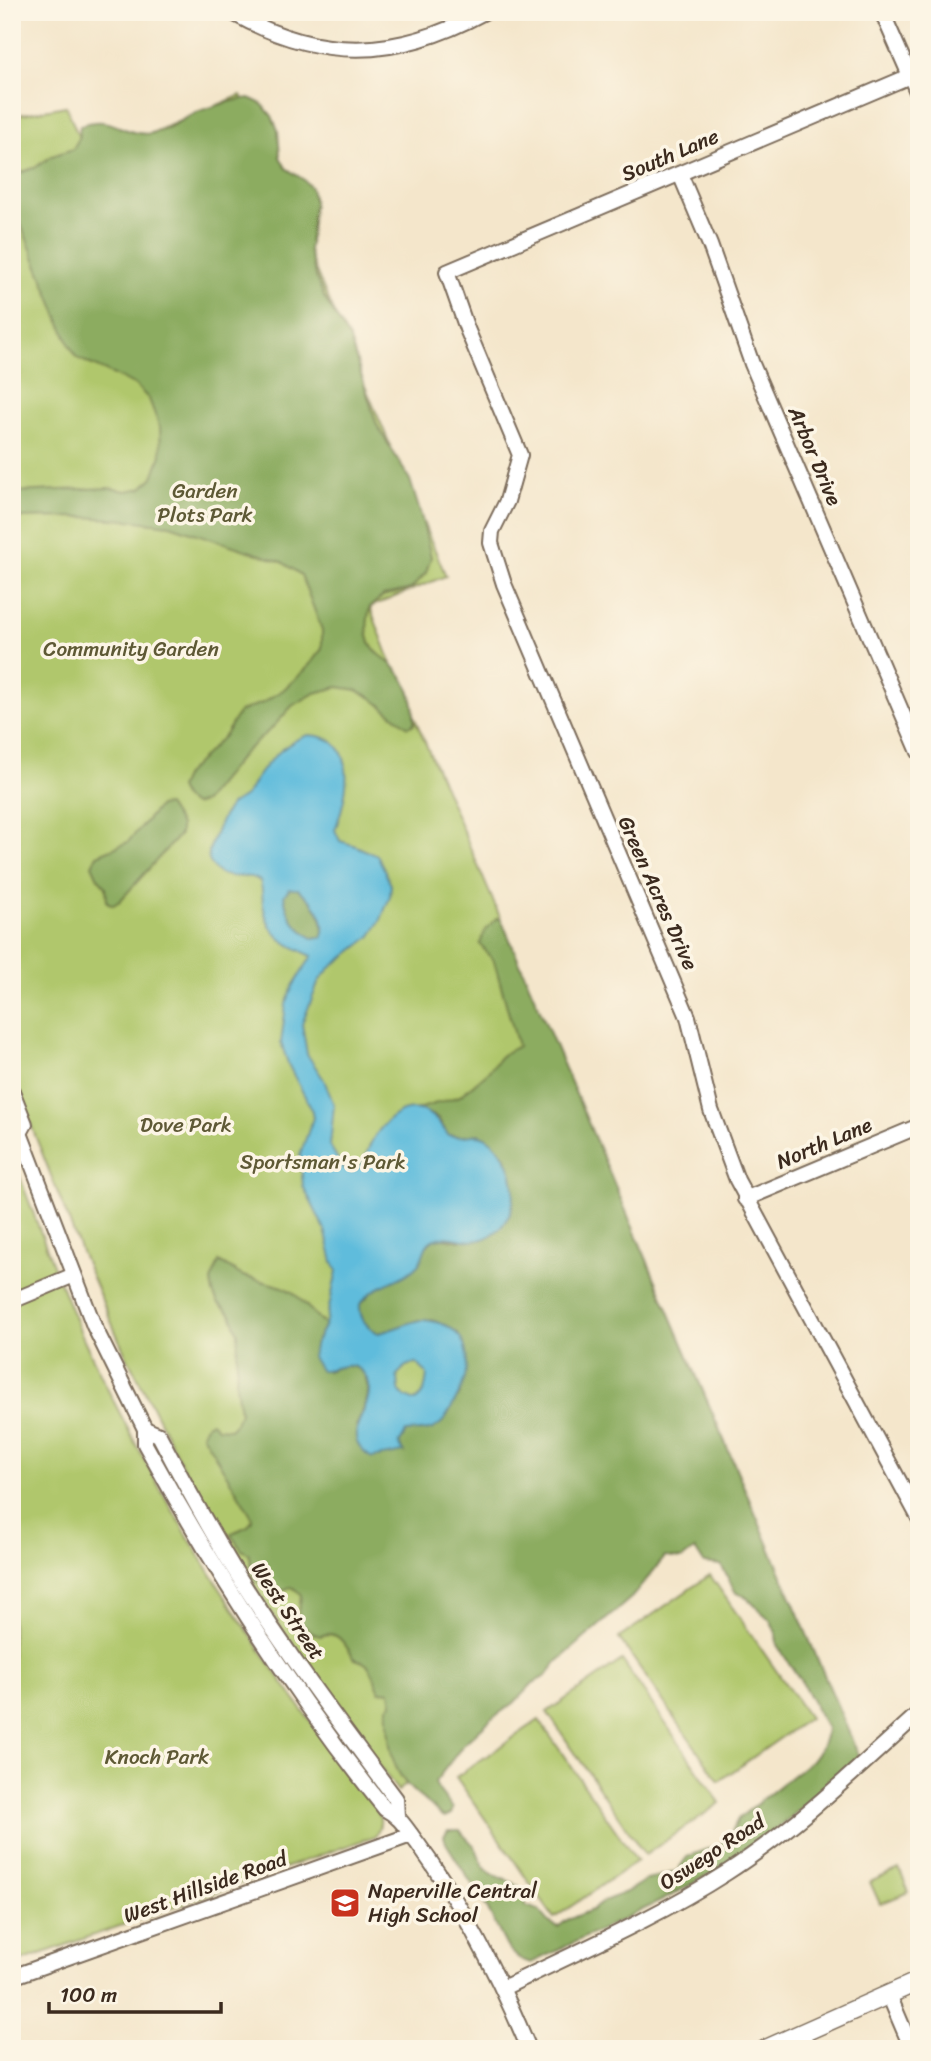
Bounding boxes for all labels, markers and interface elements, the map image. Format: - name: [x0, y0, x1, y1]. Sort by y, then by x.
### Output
- street label: South Lane: [615, 117, 725, 193]
- street label: Arbor Drive: [777, 399, 853, 512]
- park label: Garden Plots Park: [157, 472, 253, 534]
- park label: Community Garden: [43, 630, 219, 668]
- street label: Green Acres Drive: [607, 810, 709, 977]
- park label: Dove Park: [140, 1106, 232, 1144]
- street label: North Lane: [770, 1106, 878, 1180]
- park label: Sportsman's Park: [240, 1143, 406, 1181]
- street label: West Street: [241, 1554, 335, 1668]
- park label: Knoch Park: [105, 1738, 209, 1776]
- street label: Oswego Road: [651, 1802, 774, 1901]
- street label: West Hillside Road: [118, 1839, 294, 1934]
- place label: Naperville Central High School: [368, 1872, 538, 1934]
- school or university icon: Naperville Central High School: [328, 1886, 362, 1920]
- scale bar: [49, 1970, 220, 2014]
- text: 100 m: [60, 1976, 117, 2014]

